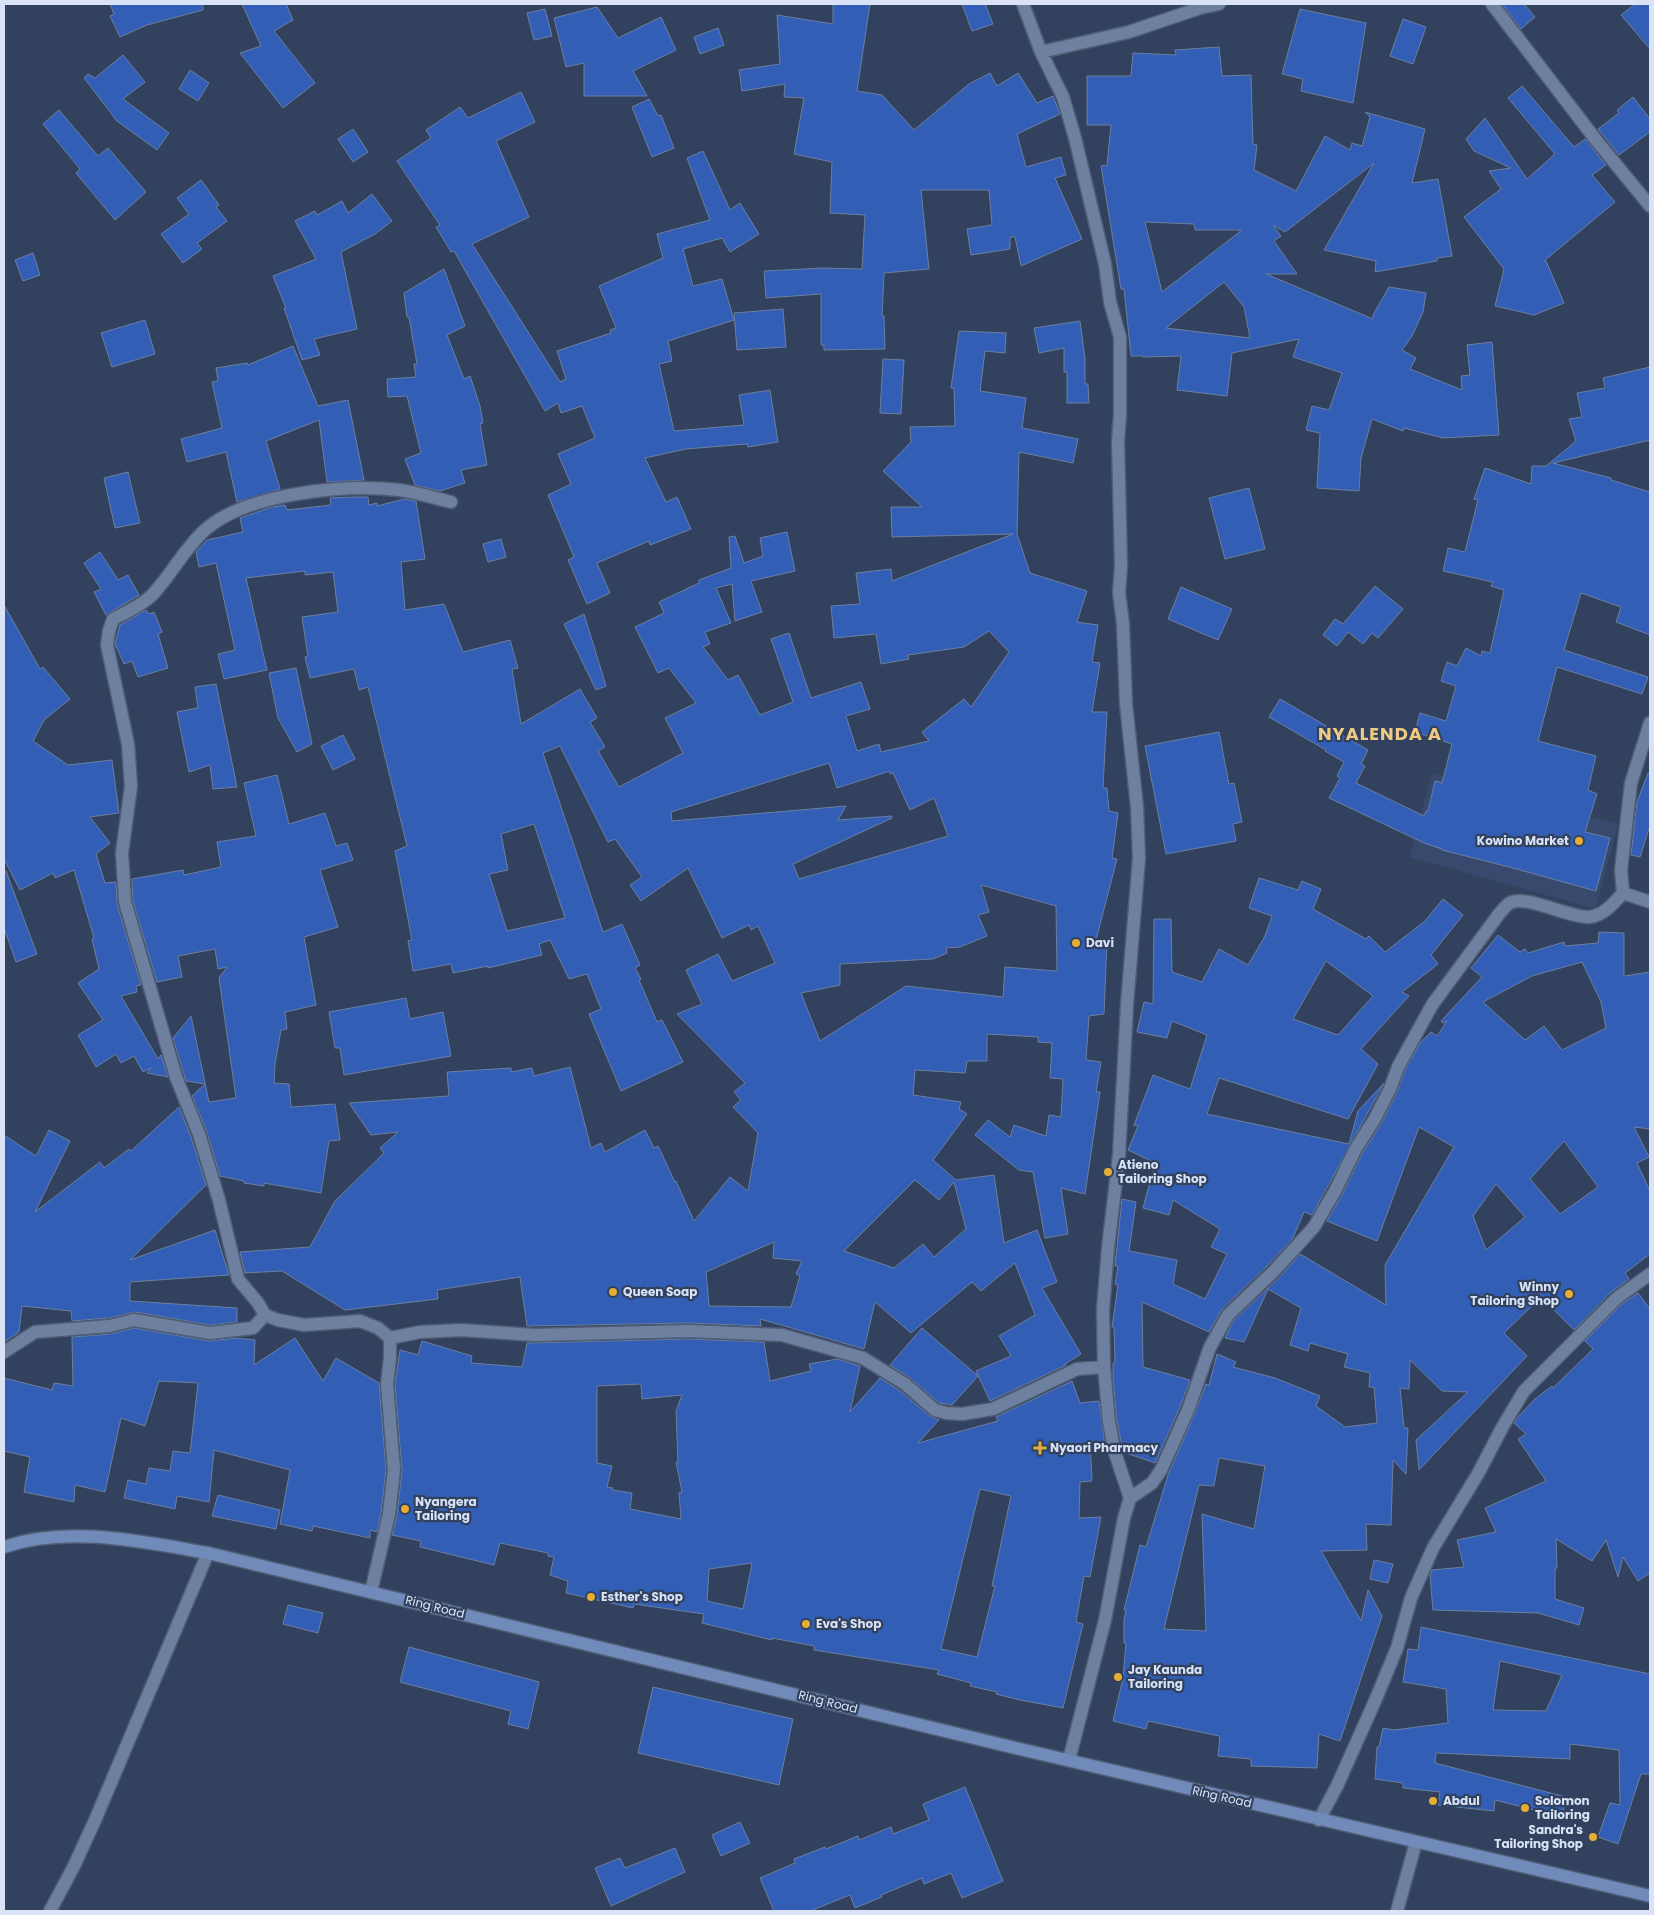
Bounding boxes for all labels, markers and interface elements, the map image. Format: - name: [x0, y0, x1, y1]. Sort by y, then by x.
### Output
- district label: NYALENDA A: [1318, 721, 1442, 746]
- place label: Kowino Market: [1477, 832, 1569, 849]
- marker: Kowino Market: [1573, 835, 1585, 847]
- place label: Davi: [1086, 934, 1114, 951]
- marker: Davi: [1070, 937, 1082, 949]
- place label: Atieno Tailoring Shop: [1118, 1156, 1207, 1187]
- marker: Atieno Tailoring Shop: [1102, 1166, 1114, 1178]
- place label: Winny Tailoring Shop: [1470, 1278, 1559, 1309]
- place label: Queen Soap: [623, 1283, 697, 1300]
- marker: Queen Soap: [607, 1286, 619, 1298]
- marker: Winny Tailoring Shop: [1563, 1288, 1575, 1300]
- place label: Nyaori Pharmacy: [1050, 1439, 1159, 1456]
- marker: Nyaori Pharmacy: [1034, 1442, 1046, 1454]
- place label: Nyangera Tailoring: [415, 1493, 477, 1524]
- marker: Nyangera Tailoring: [399, 1503, 411, 1515]
- place label: Esther's Shop: [601, 1588, 683, 1605]
- street label: Ring Road: [404, 1591, 467, 1622]
- marker: Esther's Shop: [585, 1591, 597, 1603]
- place label: Eva's Shop: [816, 1615, 881, 1632]
- marker: Eva's Shop: [800, 1618, 812, 1630]
- place label: Jay Kaunda Tailoring: [1128, 1661, 1202, 1692]
- marker: Jay Kaunda Tailoring: [1112, 1671, 1124, 1683]
- street label: Ring Road: [797, 1686, 860, 1717]
- street label: Ring Road: [1191, 1781, 1253, 1812]
- place label: Abdul: [1443, 1792, 1480, 1809]
- place label: Solomon Tailoring: [1535, 1792, 1590, 1823]
- marker: Abdul: [1427, 1795, 1439, 1807]
- marker: Solomon Tailoring: [1519, 1802, 1531, 1814]
- place label: Sandra's Tailoring Shop: [1494, 1821, 1583, 1852]
- marker: Sandra's Tailoring Shop: [1587, 1831, 1599, 1843]

